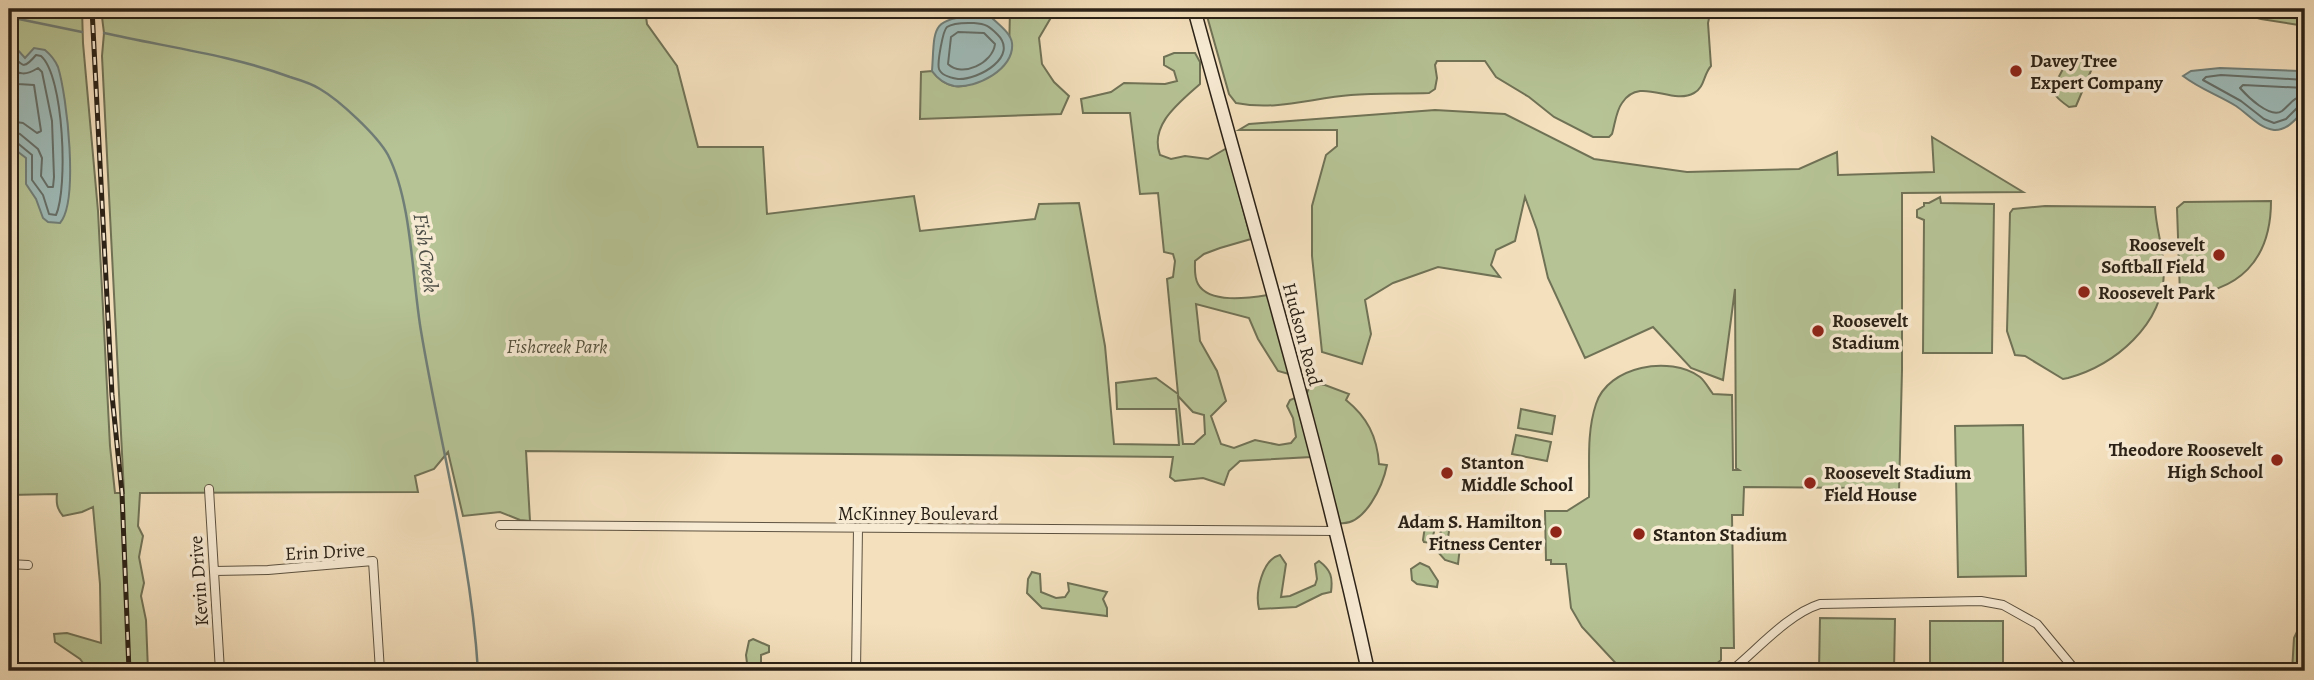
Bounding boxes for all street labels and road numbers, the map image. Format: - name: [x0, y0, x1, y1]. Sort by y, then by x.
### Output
- street label: Hudson Road: [1276, 280, 1328, 389]
- street label: McKinney Boulevard: [838, 501, 999, 527]
- street label: Kevin Drive: [183, 535, 215, 627]
- street label: Erin Drive: [284, 537, 366, 567]

